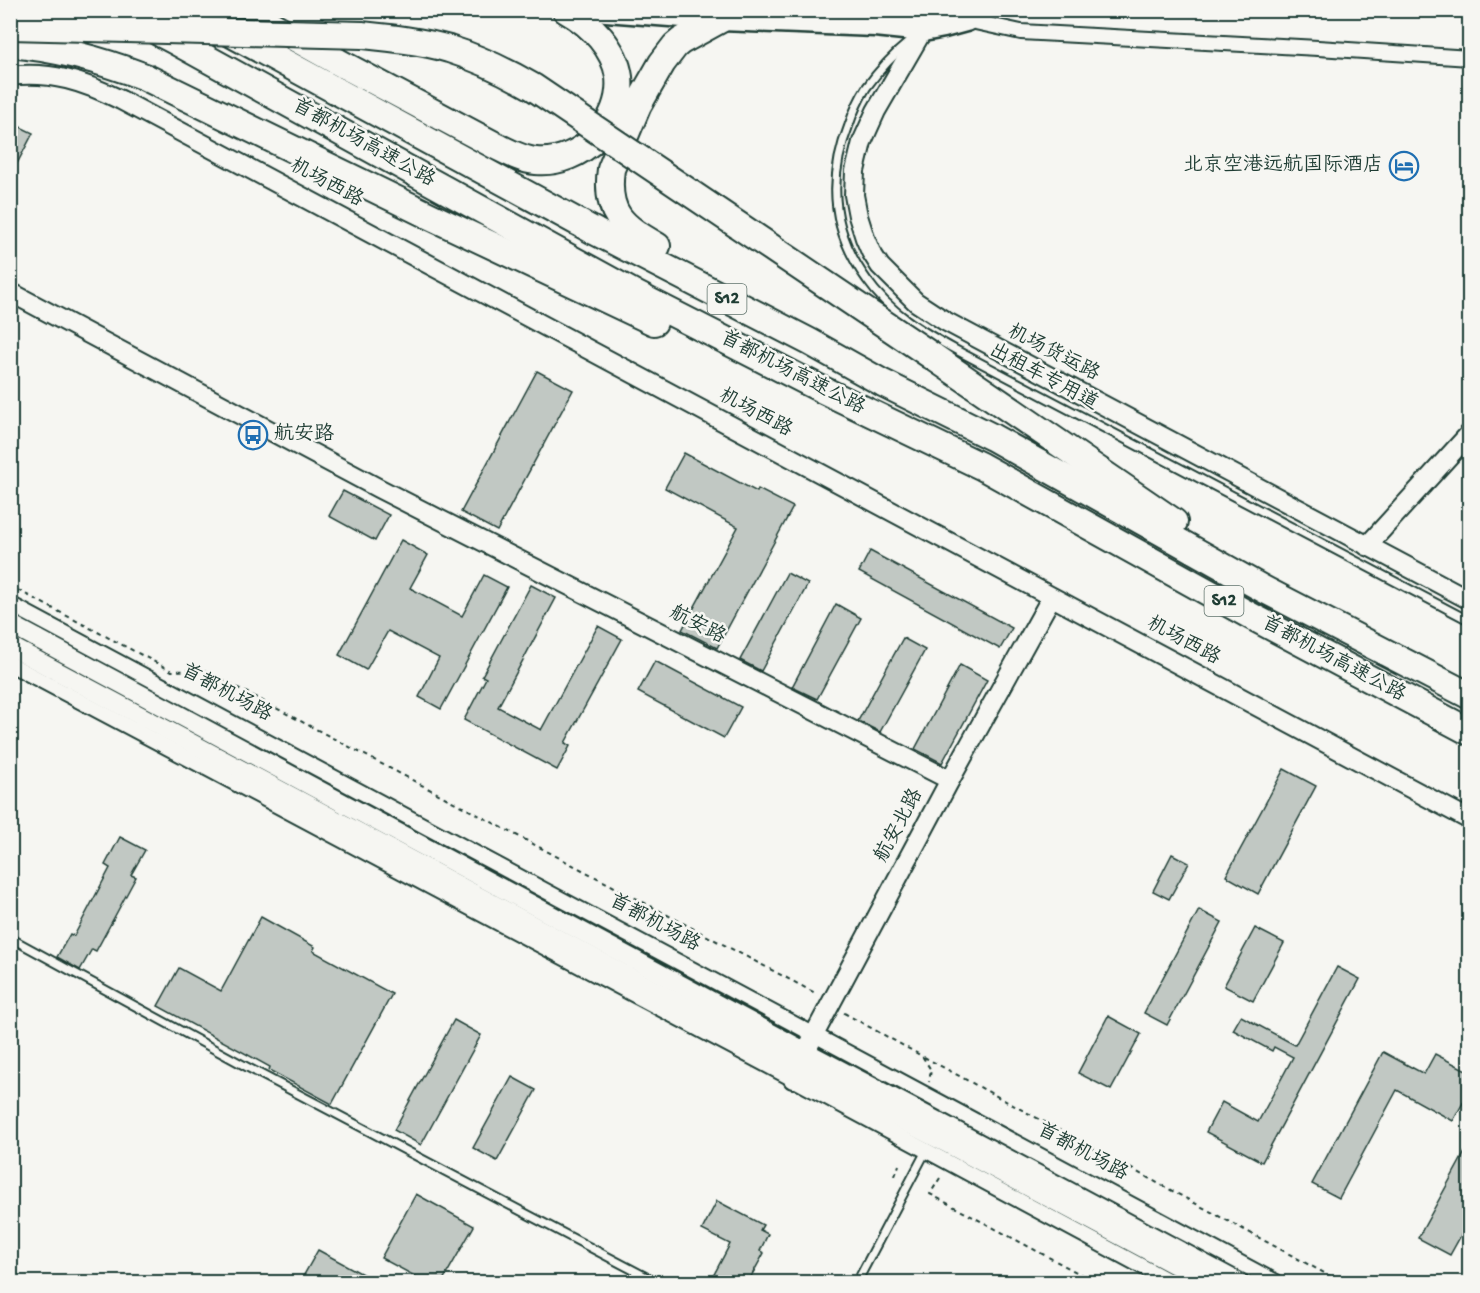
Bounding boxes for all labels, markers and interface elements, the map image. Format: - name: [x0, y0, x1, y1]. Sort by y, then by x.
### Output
- street label: 首都机场高速公路: [287, 93, 440, 193]
- hotel icon: 北京空港远航国际酒店: [1388, 150, 1420, 182]
- street label: 机场西路: [285, 153, 369, 213]
- place label: 北京空港远航国际酒店: [1183, 153, 1383, 178]
- road number: S12: [708, 284, 746, 314]
- street label: 机场货运路: [1003, 319, 1105, 387]
- street label: 首都机场高速公路: [715, 326, 870, 421]
- street label: 出租车专用道: [985, 338, 1102, 416]
- street label: 机场西路: [714, 383, 798, 443]
- bus stop icon: 航安路: [237, 419, 269, 451]
- place label: 航安路: [274, 422, 335, 447]
- road number: S12: [1204, 586, 1244, 616]
- street label: 航安路: [665, 600, 731, 650]
- street label: 机场西路: [1142, 611, 1226, 671]
- street label: 首都机场高速公路: [1257, 611, 1411, 708]
- street label: 首都机场路: [176, 659, 277, 728]
- street label: 航安北路: [869, 783, 929, 867]
- street label: 首都机场路: [604, 889, 705, 958]
- street label: 首都机场路: [1032, 1118, 1133, 1187]

